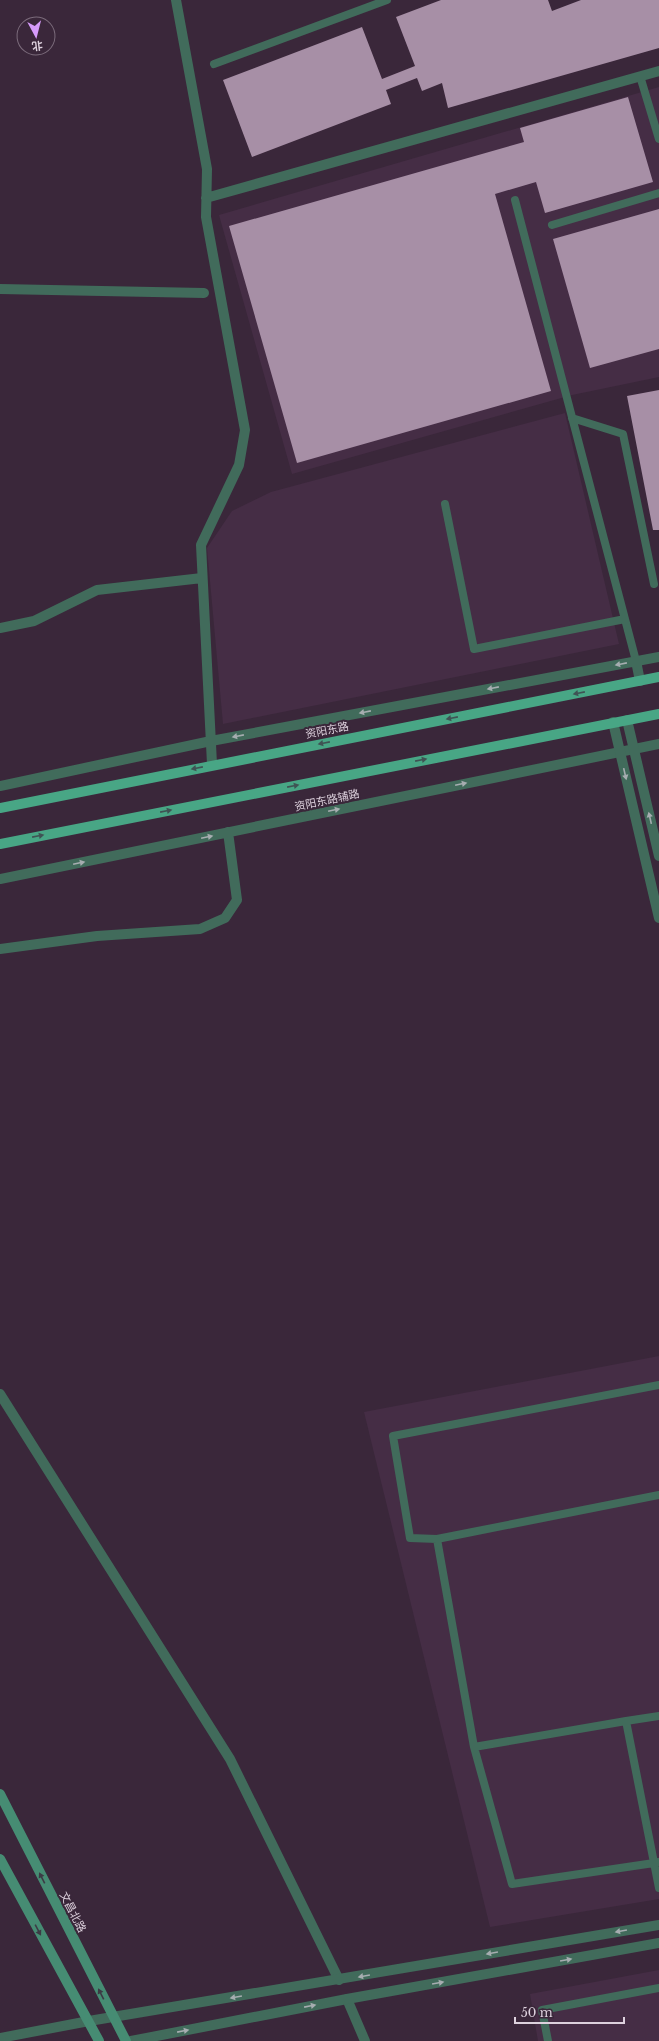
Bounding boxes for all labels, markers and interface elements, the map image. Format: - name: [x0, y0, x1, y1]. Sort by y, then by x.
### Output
- north arrow: [16, 16, 56, 56]
- text: 北: [31, 38, 44, 54]
- one-way arrow: [615, 661, 627, 667]
- one-way arrow: [487, 685, 499, 691]
- one-way arrow: [573, 690, 586, 696]
- one-way arrow: [359, 710, 371, 716]
- one-way arrow: [446, 715, 458, 721]
- street label: 资阳东路: [304, 719, 350, 741]
- one-way arrow: [231, 734, 244, 740]
- one-way arrow: [318, 740, 330, 746]
- one-way arrow: [415, 757, 427, 763]
- one-way arrow: [191, 765, 203, 771]
- one-way arrow: [623, 768, 629, 780]
- one-way arrow: [455, 781, 468, 787]
- one-way arrow: [287, 782, 299, 788]
- street label: 资阳东路辅路: [293, 786, 361, 814]
- one-way arrow: [328, 807, 340, 813]
- one-way arrow: [160, 808, 172, 814]
- one-way arrow: [647, 812, 653, 824]
- one-way arrow: [32, 833, 44, 839]
- one-way arrow: [201, 833, 213, 839]
- one-way arrow: [73, 859, 85, 865]
- one-way arrow: [39, 1872, 45, 1884]
- street label: 文昌北路: [57, 1889, 89, 1935]
- one-way arrow: [35, 1924, 42, 1936]
- one-way arrow: [614, 1928, 627, 1934]
- one-way arrow: [486, 1951, 499, 1957]
- one-way arrow: [560, 1957, 572, 1963]
- one-way arrow: [358, 1973, 371, 1979]
- one-way arrow: [432, 1979, 444, 1985]
- one-way arrow: [98, 1988, 104, 2000]
- one-way arrow: [230, 1995, 242, 2001]
- scale bar: [515, 1999, 624, 2025]
- one-way arrow: [304, 2002, 317, 2008]
- text: 50 m: [521, 2005, 553, 2020]
- one-way arrow: [177, 2027, 189, 2033]

